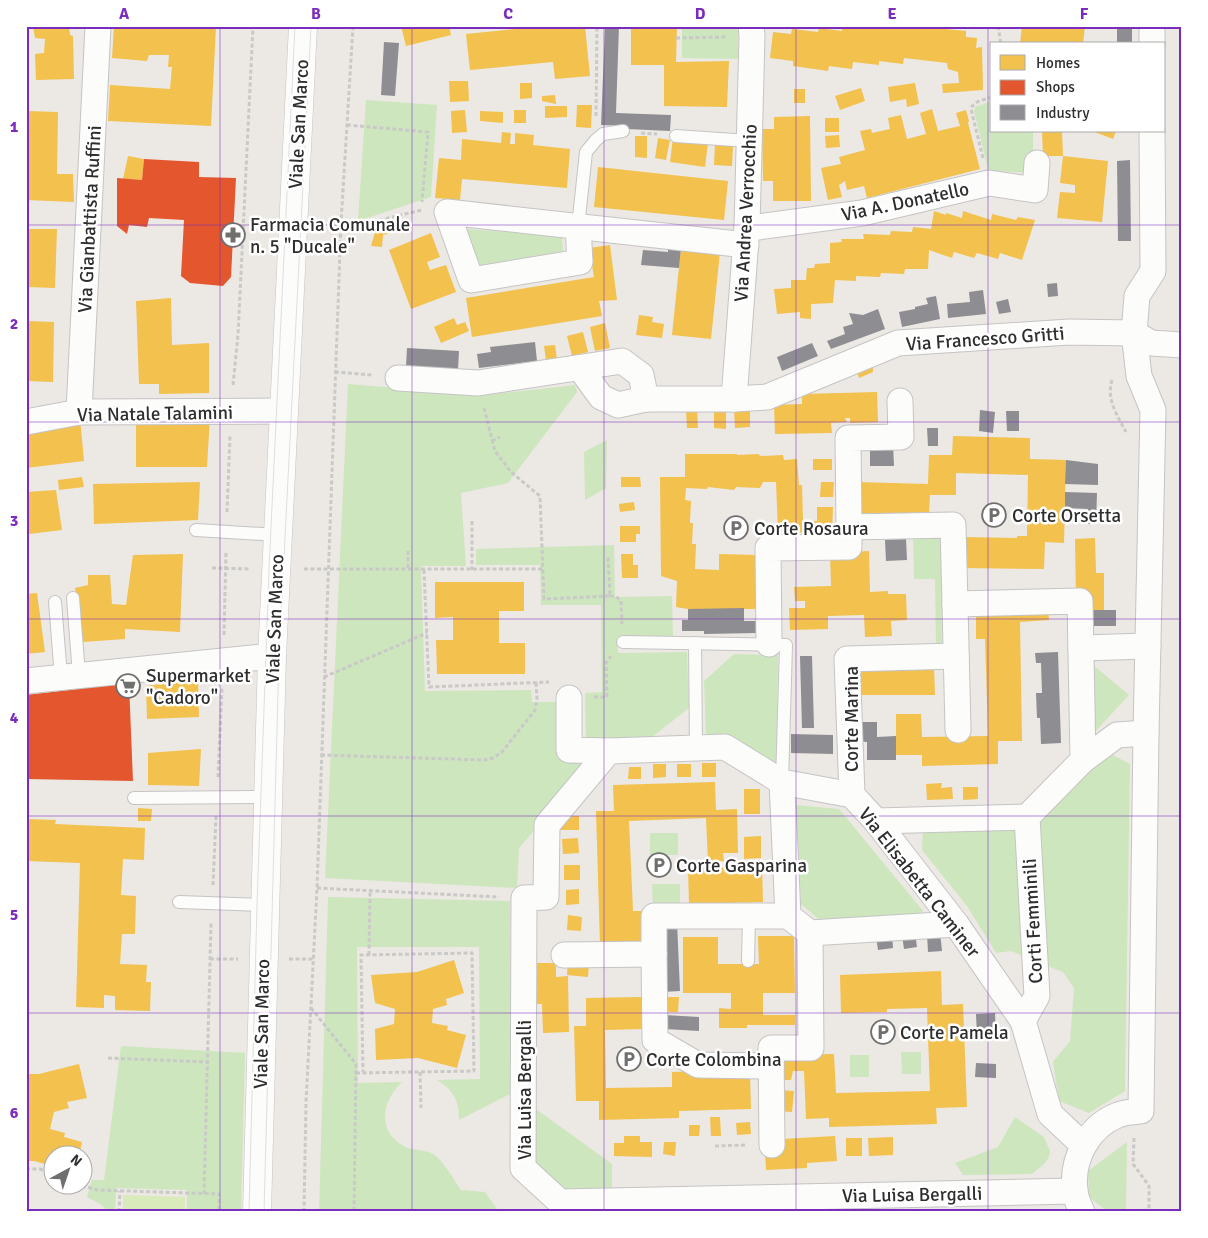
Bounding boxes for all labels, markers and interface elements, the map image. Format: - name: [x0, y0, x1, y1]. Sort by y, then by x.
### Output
- text: A: [119, 4, 130, 24]
- text: B: [311, 4, 321, 24]
- text: C: [503, 4, 513, 24]
- text: D: [695, 4, 706, 24]
- text: E: [887, 4, 897, 24]
- text: F: [1080, 4, 1089, 24]
- legend: [990, 42, 1166, 132]
- text: Homes: [1036, 54, 1080, 72]
- street label: Viale San Marco: [284, 58, 314, 190]
- text: Shops: [1036, 78, 1075, 96]
- text: Industry: [1036, 104, 1089, 122]
- text: 1: [10, 117, 19, 137]
- street label: Via Andrea Verrocchio: [729, 123, 763, 303]
- street label: Via Gianbattista Ruffini: [73, 125, 107, 313]
- street label: Via A. Donatello: [839, 177, 971, 227]
- place label: Farmacia Comunale n. 5 "Ducale": [250, 213, 410, 259]
- pharmacy icon: Farmacia Comunale n. 5 "Ducale": [220, 222, 246, 248]
- text: 2: [10, 314, 18, 334]
- street label: Via Francesco Gritti: [905, 321, 1065, 357]
- street label: Via Natale Talamini: [77, 401, 233, 427]
- parking icon: Corte Orsetta: [981, 502, 1007, 528]
- place label: Corte Orsetta: [1012, 504, 1121, 528]
- text: 3: [10, 511, 18, 531]
- parking icon: Corte Rosaura: [723, 515, 749, 541]
- place label: Corte Rosaura: [754, 517, 869, 541]
- street label: Viale San Marco: [261, 554, 289, 684]
- place label: Supermarket "Cadoro": [146, 664, 251, 710]
- street label: Corte Marina: [840, 666, 864, 772]
- supermarket icon: Supermarket "Cadoro": [115, 673, 141, 699]
- text: 4: [10, 708, 19, 728]
- street label: Via Elisabetta Caminer: [853, 803, 985, 963]
- parking icon: Corte Gasparina: [646, 852, 672, 878]
- place label: Corte Gasparina: [676, 854, 807, 878]
- street label: Corti Femminili: [1018, 858, 1048, 984]
- text: 5: [10, 905, 18, 925]
- street label: Viale San Marco: [249, 959, 275, 1089]
- parking icon: Corte Pamela: [870, 1019, 896, 1045]
- street label: Via Luisa Bergalli: [513, 1020, 537, 1160]
- place label: Corte Pamela: [900, 1021, 1009, 1045]
- parking icon: Corte Colombina: [616, 1046, 642, 1072]
- place label: Corte Colombina: [646, 1048, 782, 1072]
- text: 6: [10, 1103, 19, 1123]
- north arrow: [42, 1146, 92, 1196]
- text: N: [67, 1151, 85, 1170]
- street label: Via Luisa Bergalli: [842, 1182, 982, 1208]

